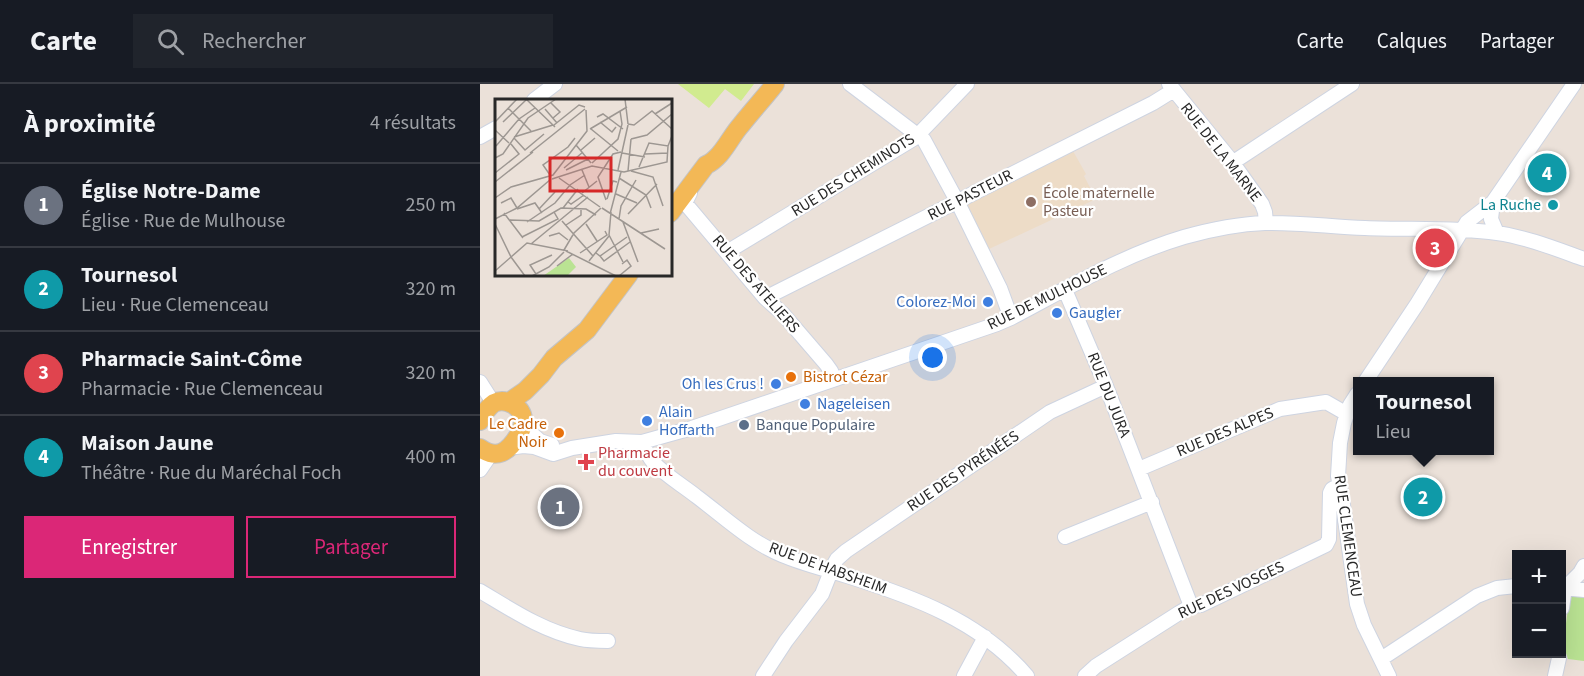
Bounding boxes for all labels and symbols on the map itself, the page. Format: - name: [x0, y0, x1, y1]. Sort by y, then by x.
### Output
- street label: RUE DE LA MARNE: [1175, 98, 1267, 206]
- inset map: [495, 99, 672, 276]
- street label: RUE DES CHEMINOTS: [787, 128, 919, 222]
- pin: 4: [1528, 150, 1566, 196]
- street label: RUE PASTEUR: [924, 164, 1016, 226]
- place label: École maternelle Pasteur: [1043, 182, 1155, 222]
- place label: La Ruche: [1480, 194, 1541, 216]
- marker: École maternelle Pasteur: [1024, 195, 1038, 209]
- marker: La Ruche: [1546, 198, 1560, 212]
- pin: 3: [1416, 226, 1454, 270]
- street label: RUE DES ATELIERS: [707, 230, 805, 338]
- street label: RUE DE MULHOUSE: [984, 259, 1110, 335]
- place label: Colorez-Moi: [896, 291, 976, 313]
- marker: Colorez-Moi: [981, 295, 995, 309]
- place label: Gaugler: [1069, 302, 1122, 324]
- marker: Gaugler: [1050, 306, 1064, 320]
- your location: [918, 343, 947, 372]
- street label: RUE DU JURA: [1082, 349, 1136, 441]
- place label: Bistrot Cézar: [803, 366, 888, 388]
- marker: Bistrot Cézar: [784, 370, 798, 384]
- place label: Oh les Crus !: [682, 373, 764, 395]
- marker: Oh les Crus !: [769, 377, 783, 391]
- place label: Nageleisen: [817, 393, 891, 415]
- marker: Nageleisen: [798, 397, 812, 411]
- place label: Alain Hoffarth: [659, 401, 715, 441]
- street label: RUE DES ALPES: [1173, 402, 1277, 462]
- place label: Le Cadre Noir: [489, 413, 547, 453]
- marker: Alain Hoffarth: [640, 414, 654, 428]
- place label: Banque Populaire: [756, 414, 875, 436]
- marker: Banque Populaire: [737, 418, 751, 432]
- street label: RUE DES PYRÉNÉES: [903, 425, 1023, 517]
- marker: Le Cadre Noir: [552, 426, 566, 440]
- place label: Pharmacie du couvent: [598, 442, 673, 482]
- marker: Pharmacie du couvent: [579, 455, 593, 469]
- street label: RUE CLEMENCEAU: [1329, 473, 1367, 599]
- pin: 2: [1404, 474, 1442, 520]
- pin: 1: [540, 484, 580, 530]
- street label: RUE DE HABSHEIM: [766, 536, 890, 600]
- street label: RUE DES VOSGES: [1174, 556, 1288, 624]

